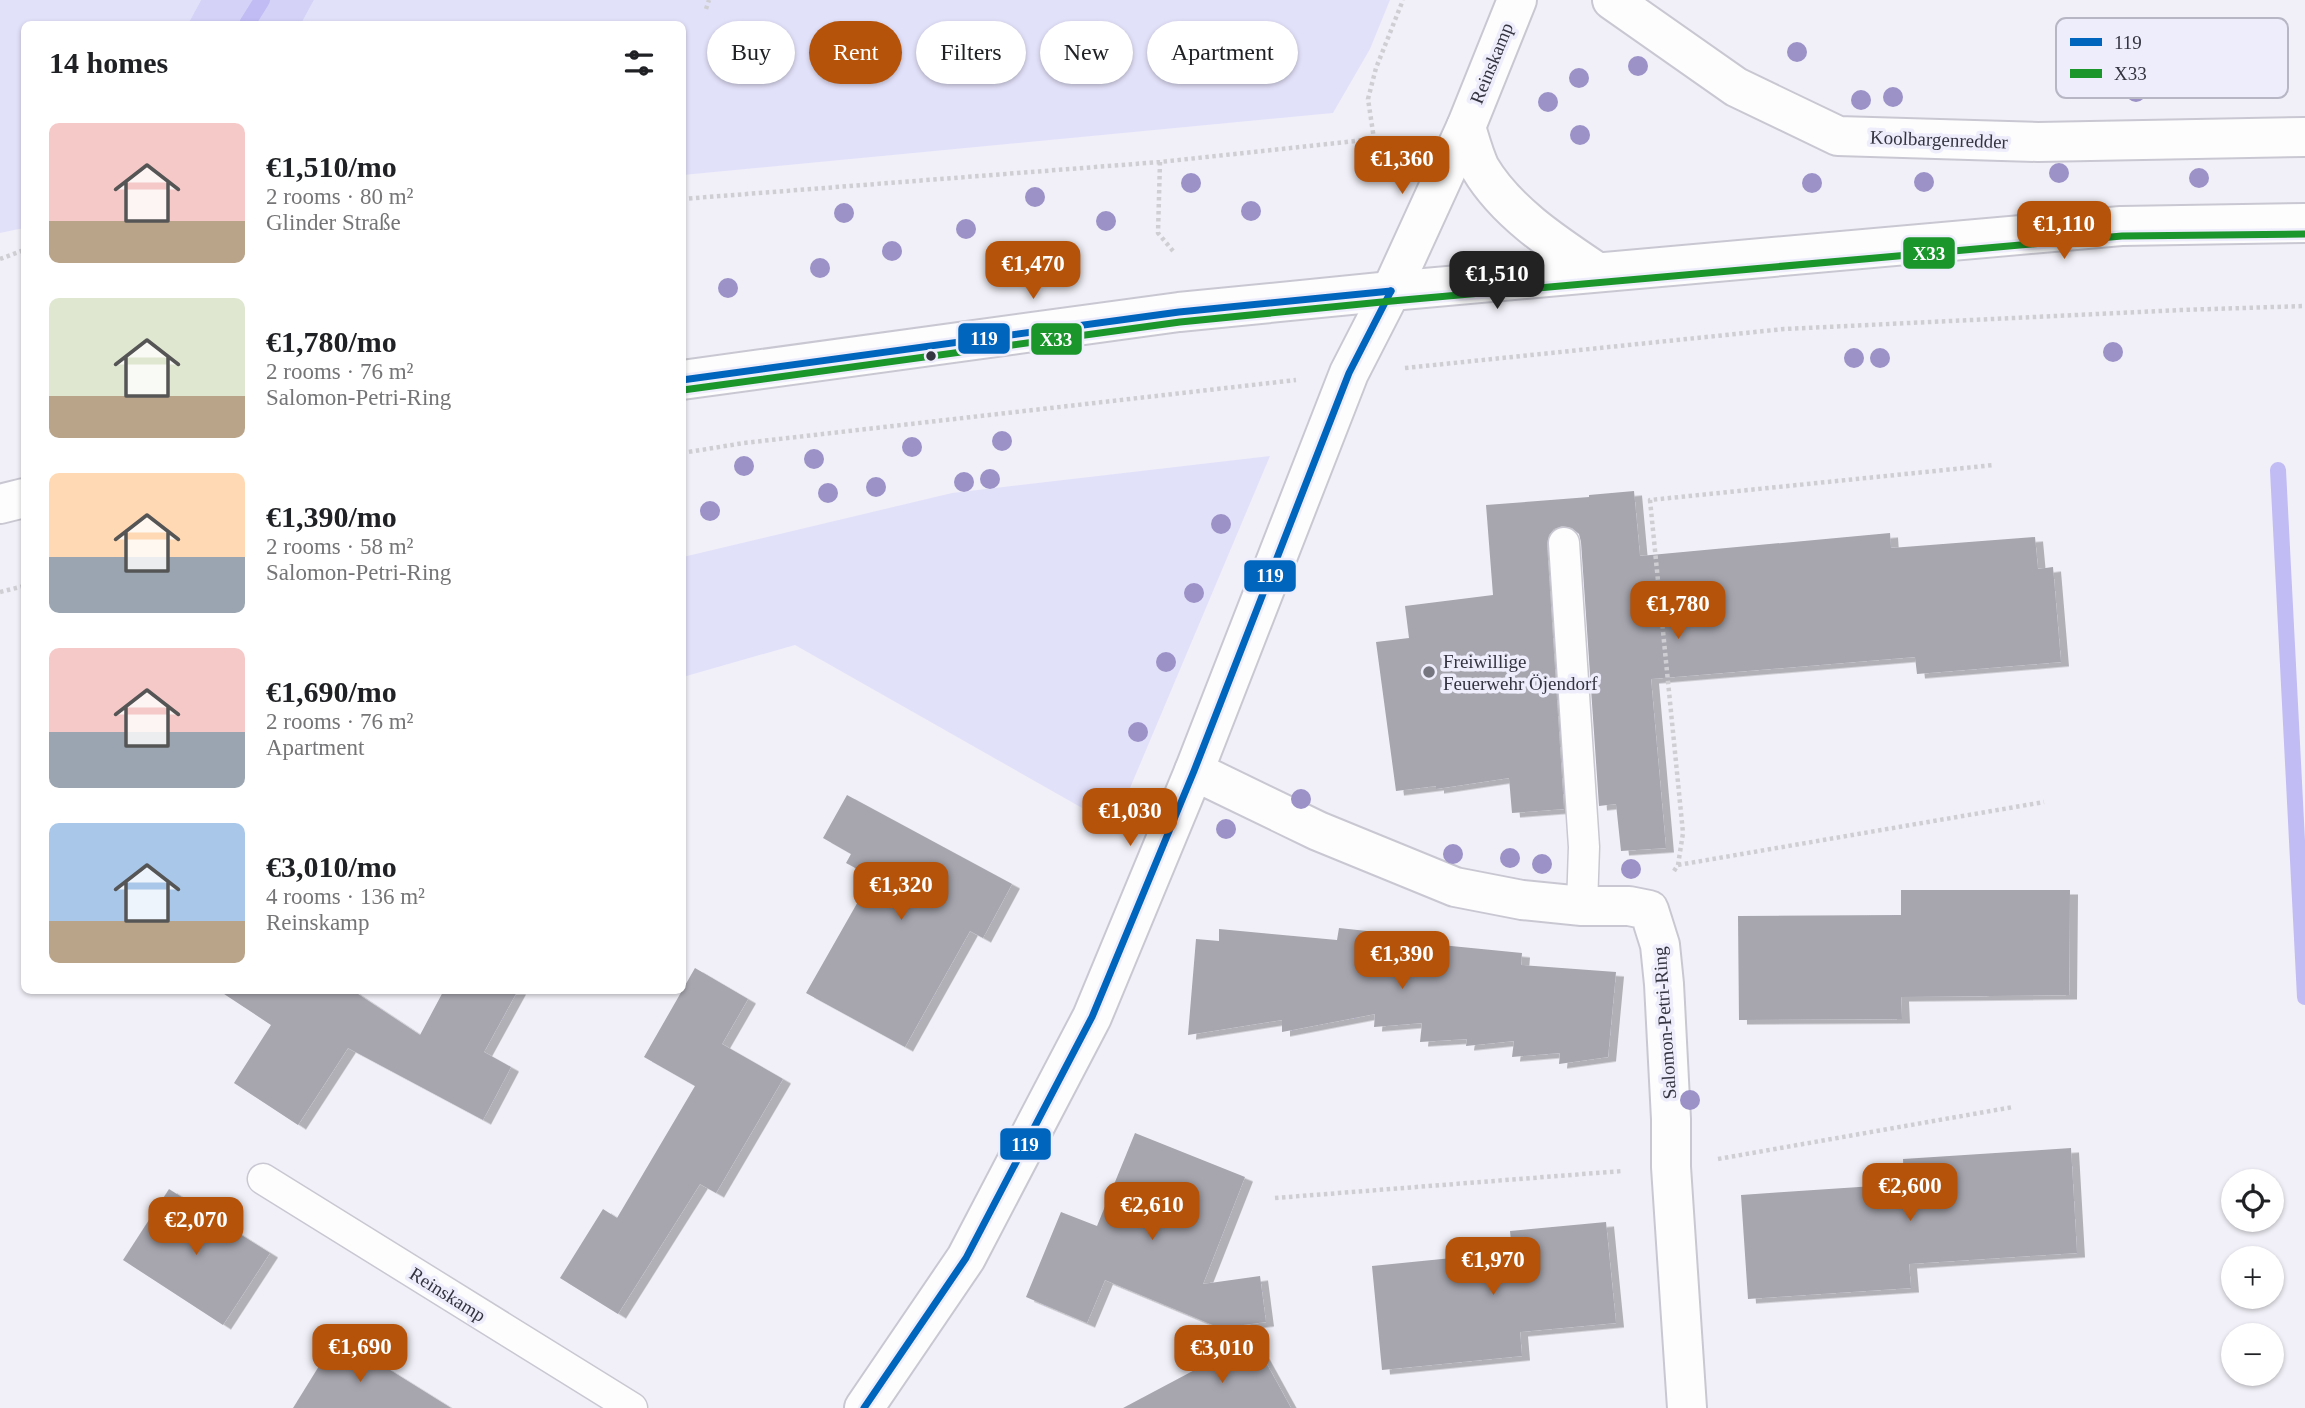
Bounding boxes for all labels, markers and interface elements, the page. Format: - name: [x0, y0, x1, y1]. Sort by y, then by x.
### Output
- legend: [2056, 18, 2288, 98]
- street label: Reinskamp: [1466, 20, 1517, 107]
- chip: Buy: [707, 21, 795, 84]
- chip: Rent: [809, 21, 902, 84]
- chip: Filters: [916, 21, 1026, 84]
- chip: New: [1040, 21, 1133, 84]
- chip: Apartment: [1147, 21, 1298, 84]
- text: 119: [2114, 32, 2142, 53]
- icon: filters: [620, 44, 658, 82]
- text: 14 homes: [49, 46, 168, 79]
- text: X33: [2114, 63, 2147, 84]
- street label: Koolbargenredder: [1870, 127, 2009, 152]
- pin: €1,360: [1345, 136, 1459, 196]
- text: €1,360: [1370, 146, 1434, 171]
- text: €1,510/mo: [266, 150, 397, 183]
- icon: home: [105, 151, 189, 235]
- text: 2 rooms · 80 m²: [266, 184, 413, 209]
- pin: €1,110: [2007, 202, 2121, 261]
- text: Glinder Straße: [266, 210, 401, 235]
- text: €1,110: [2033, 211, 2095, 236]
- line badge: X33: [1902, 236, 1956, 270]
- pin: €1,470: [976, 242, 1090, 301]
- text: X33: [1913, 243, 1945, 264]
- text: €1,470: [1001, 251, 1065, 276]
- pin: €1,510: [1440, 252, 1554, 311]
- text: €1,510: [1465, 261, 1529, 286]
- line badge: 119: [957, 322, 1011, 355]
- line badge: X33: [1030, 322, 1083, 356]
- text: €1,780/mo: [266, 325, 397, 358]
- icon: home: [105, 326, 189, 410]
- text: 119: [970, 328, 998, 349]
- text: X33: [1040, 329, 1072, 350]
- unlabelled marker: [924, 349, 938, 363]
- text: 2 rooms · 76 m²: [266, 359, 413, 384]
- text: Salomon-Petri-Ring: [266, 385, 451, 410]
- text: €1,390/mo: [266, 500, 397, 533]
- icon: home: [105, 501, 189, 585]
- text: 2 rooms · 58 m²: [266, 534, 413, 559]
- line badge: 119: [1243, 559, 1297, 593]
- text: Salomon-Petri-Ring: [266, 560, 451, 585]
- text: 119: [1256, 565, 1284, 586]
- pin: €1,780: [1621, 582, 1735, 641]
- text: €1,780: [1646, 591, 1710, 616]
- place label: Freiwillige Feuerwehr Öjendorf: [1443, 651, 1598, 694]
- marker: Freiwillige Feuerwehr Öjendorf: [1421, 664, 1437, 680]
- text: €1,690/mo: [266, 675, 397, 708]
- icon: home: [105, 676, 189, 760]
- text: 2 rooms · 76 m²: [266, 709, 413, 734]
- text: Apartment: [266, 735, 364, 760]
- pin: €1,030: [1073, 788, 1187, 848]
- text: €1,030: [1098, 798, 1162, 823]
- text: €3,010/mo: [266, 850, 397, 883]
- icon: home: [105, 851, 189, 935]
- pin: €1,320: [844, 862, 958, 922]
- text: €1,320: [869, 872, 933, 897]
- text: 4 rooms · 136 m²: [266, 884, 425, 909]
- text: Reinskamp: [266, 910, 370, 935]
- pin: €1,390: [1345, 932, 1459, 991]
- text: €1,390: [1370, 941, 1434, 966]
- street label: Salomon-Petri-Ring: [1649, 945, 1680, 1100]
- line badge: 119: [999, 1127, 1052, 1161]
- text: 119: [1011, 1134, 1039, 1155]
- pin: €2,600: [1853, 1164, 1967, 1223]
- map controls: [2221, 1169, 2284, 1386]
- button: locate: [2221, 1169, 2284, 1232]
- text: €2,600: [1878, 1173, 1942, 1198]
- pin: €2,610: [1095, 1182, 1209, 1242]
- text: €2,610: [1120, 1192, 1184, 1217]
- pin: €2,070: [139, 1198, 253, 1257]
- text: €2,070: [164, 1207, 228, 1232]
- pin: €1,970: [1436, 1238, 1550, 1297]
- button: +: [2221, 1246, 2284, 1309]
- text: €1,970: [1461, 1247, 1525, 1272]
- street label: Reinskamp: [406, 1263, 490, 1326]
- button: −: [2221, 1323, 2284, 1386]
- pin: €1,690: [303, 1324, 417, 1384]
- pin: €3,010: [1165, 1326, 1279, 1385]
- text: €1,690: [328, 1334, 392, 1359]
- text: €3,010: [1190, 1335, 1254, 1360]

